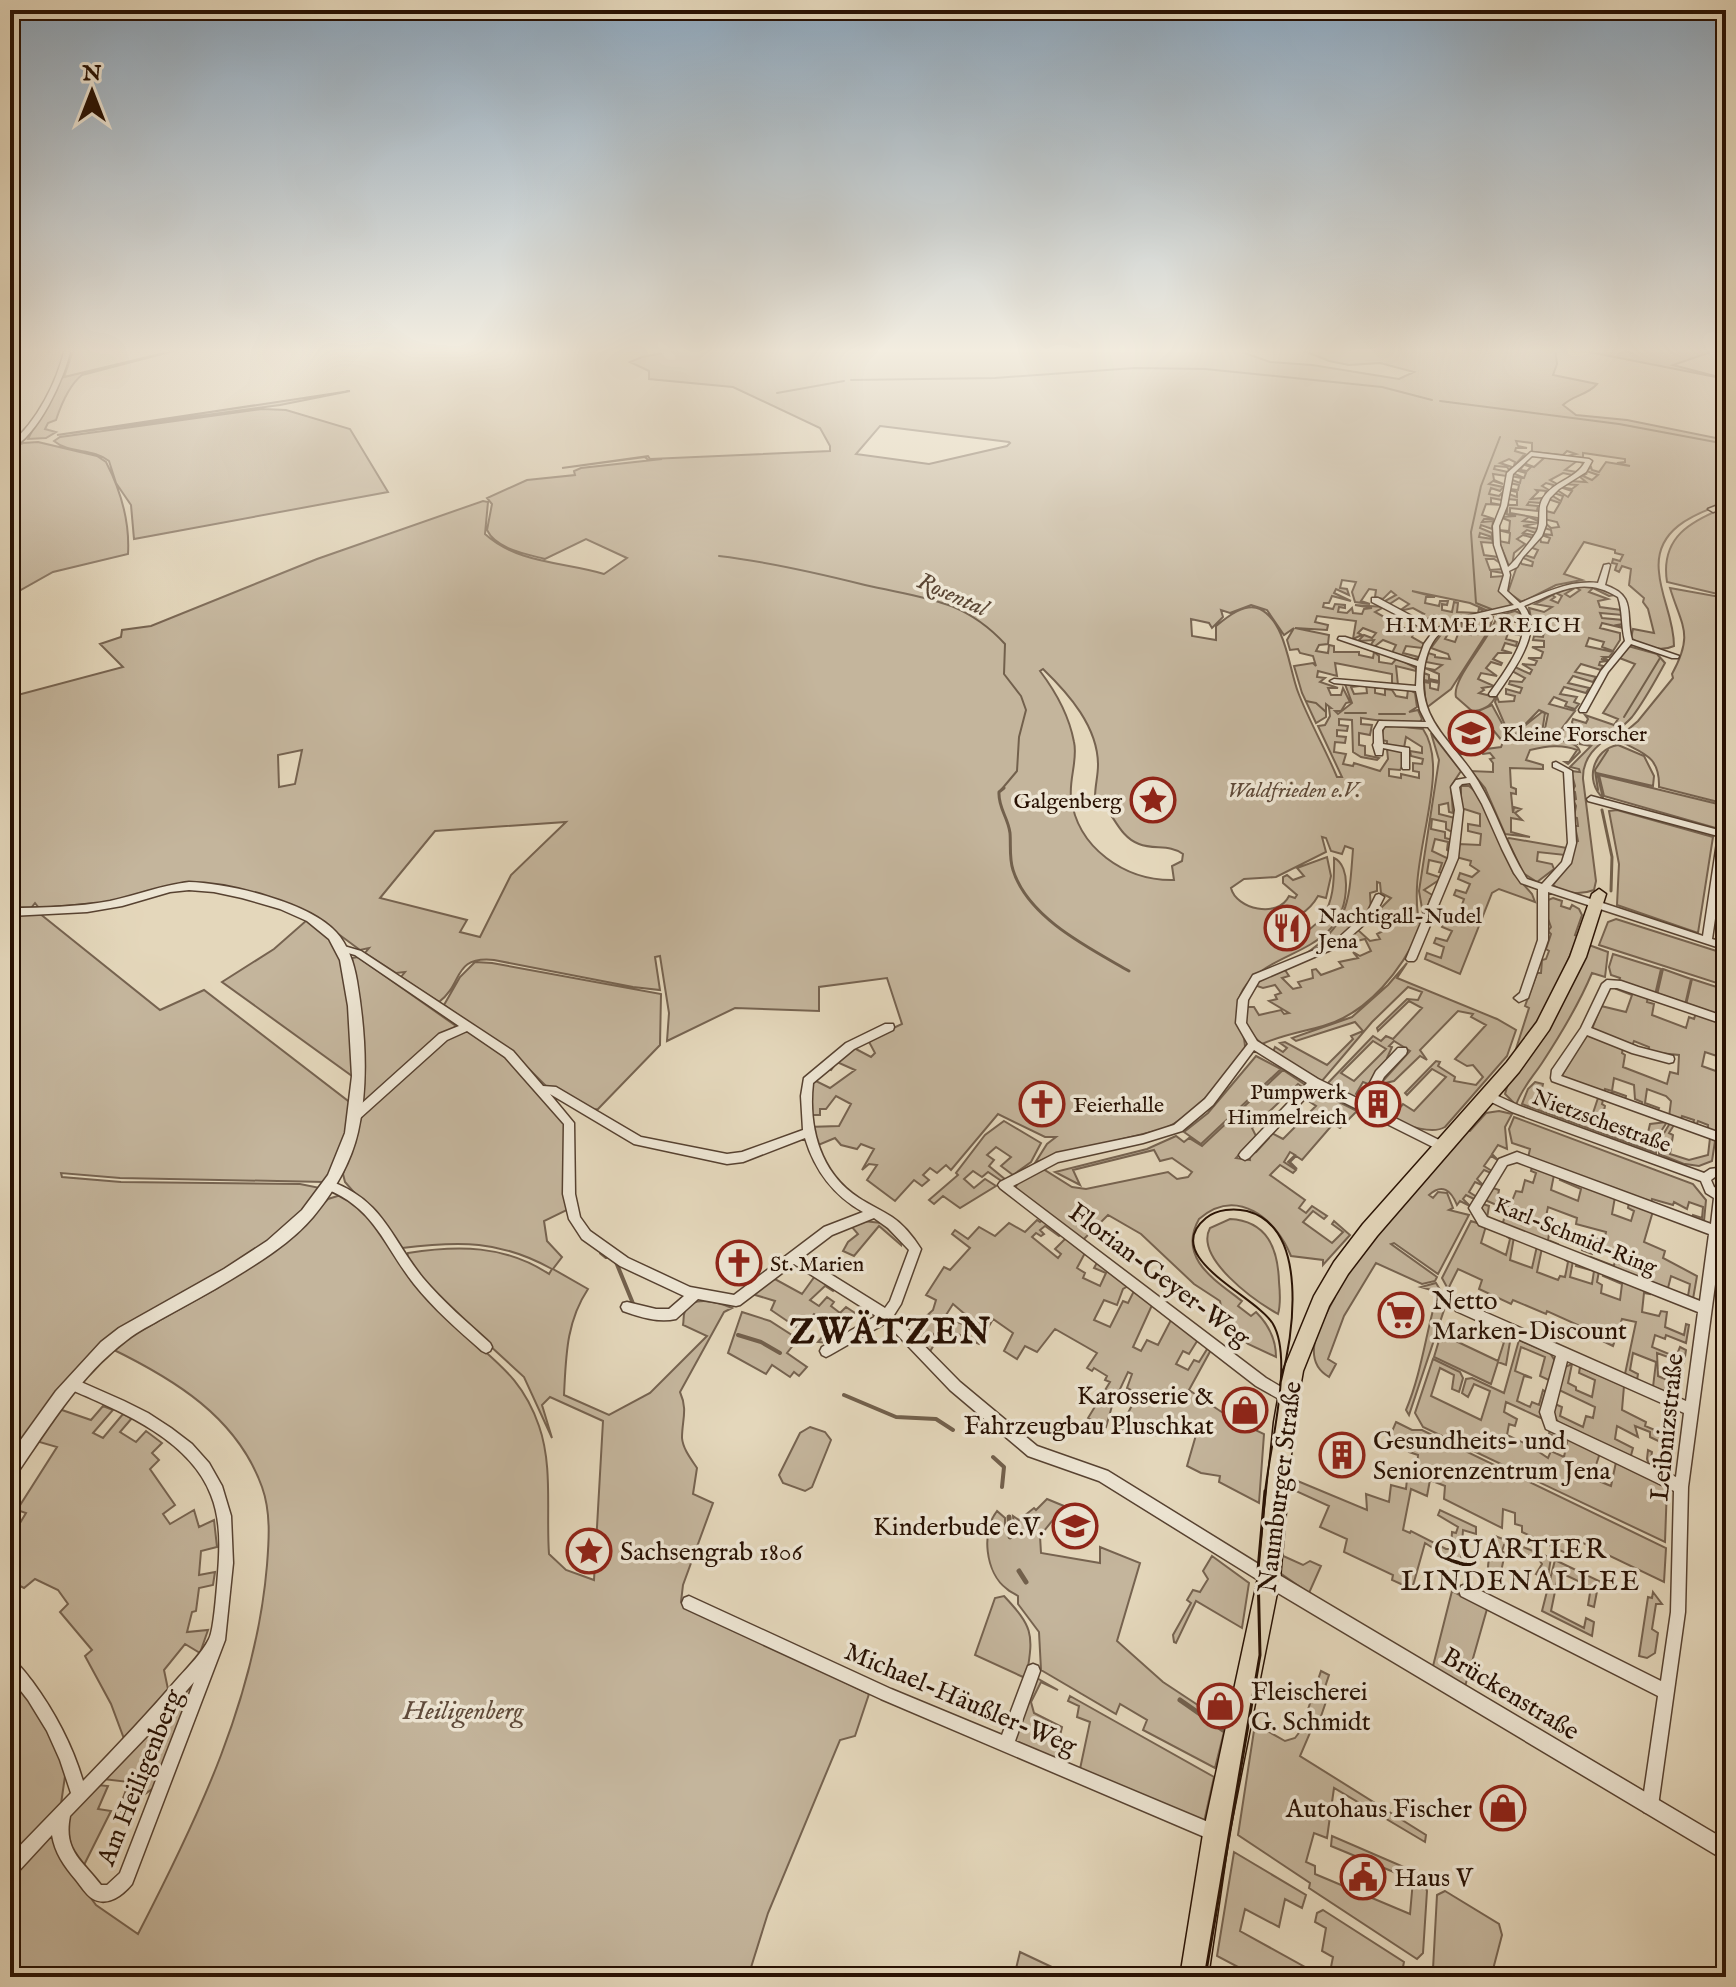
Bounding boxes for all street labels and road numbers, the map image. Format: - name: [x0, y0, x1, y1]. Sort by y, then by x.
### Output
- street label: Nietzschestraße: [1528, 1084, 1675, 1160]
- street label: Karl-Schmid-Ring: [1490, 1191, 1662, 1283]
- street label: Florian-Geyer-Weg: [1062, 1196, 1257, 1355]
- street label: Leibnizstraße: [1643, 1352, 1692, 1503]
- street label: Naumburger Straße: [1251, 1379, 1310, 1595]
- street label: Michael-Häußler-Weg: [839, 1636, 1082, 1764]
- street label: Brückenstraße: [1435, 1640, 1585, 1748]
- street label: Am Heiligenberg: [90, 1684, 191, 1872]

